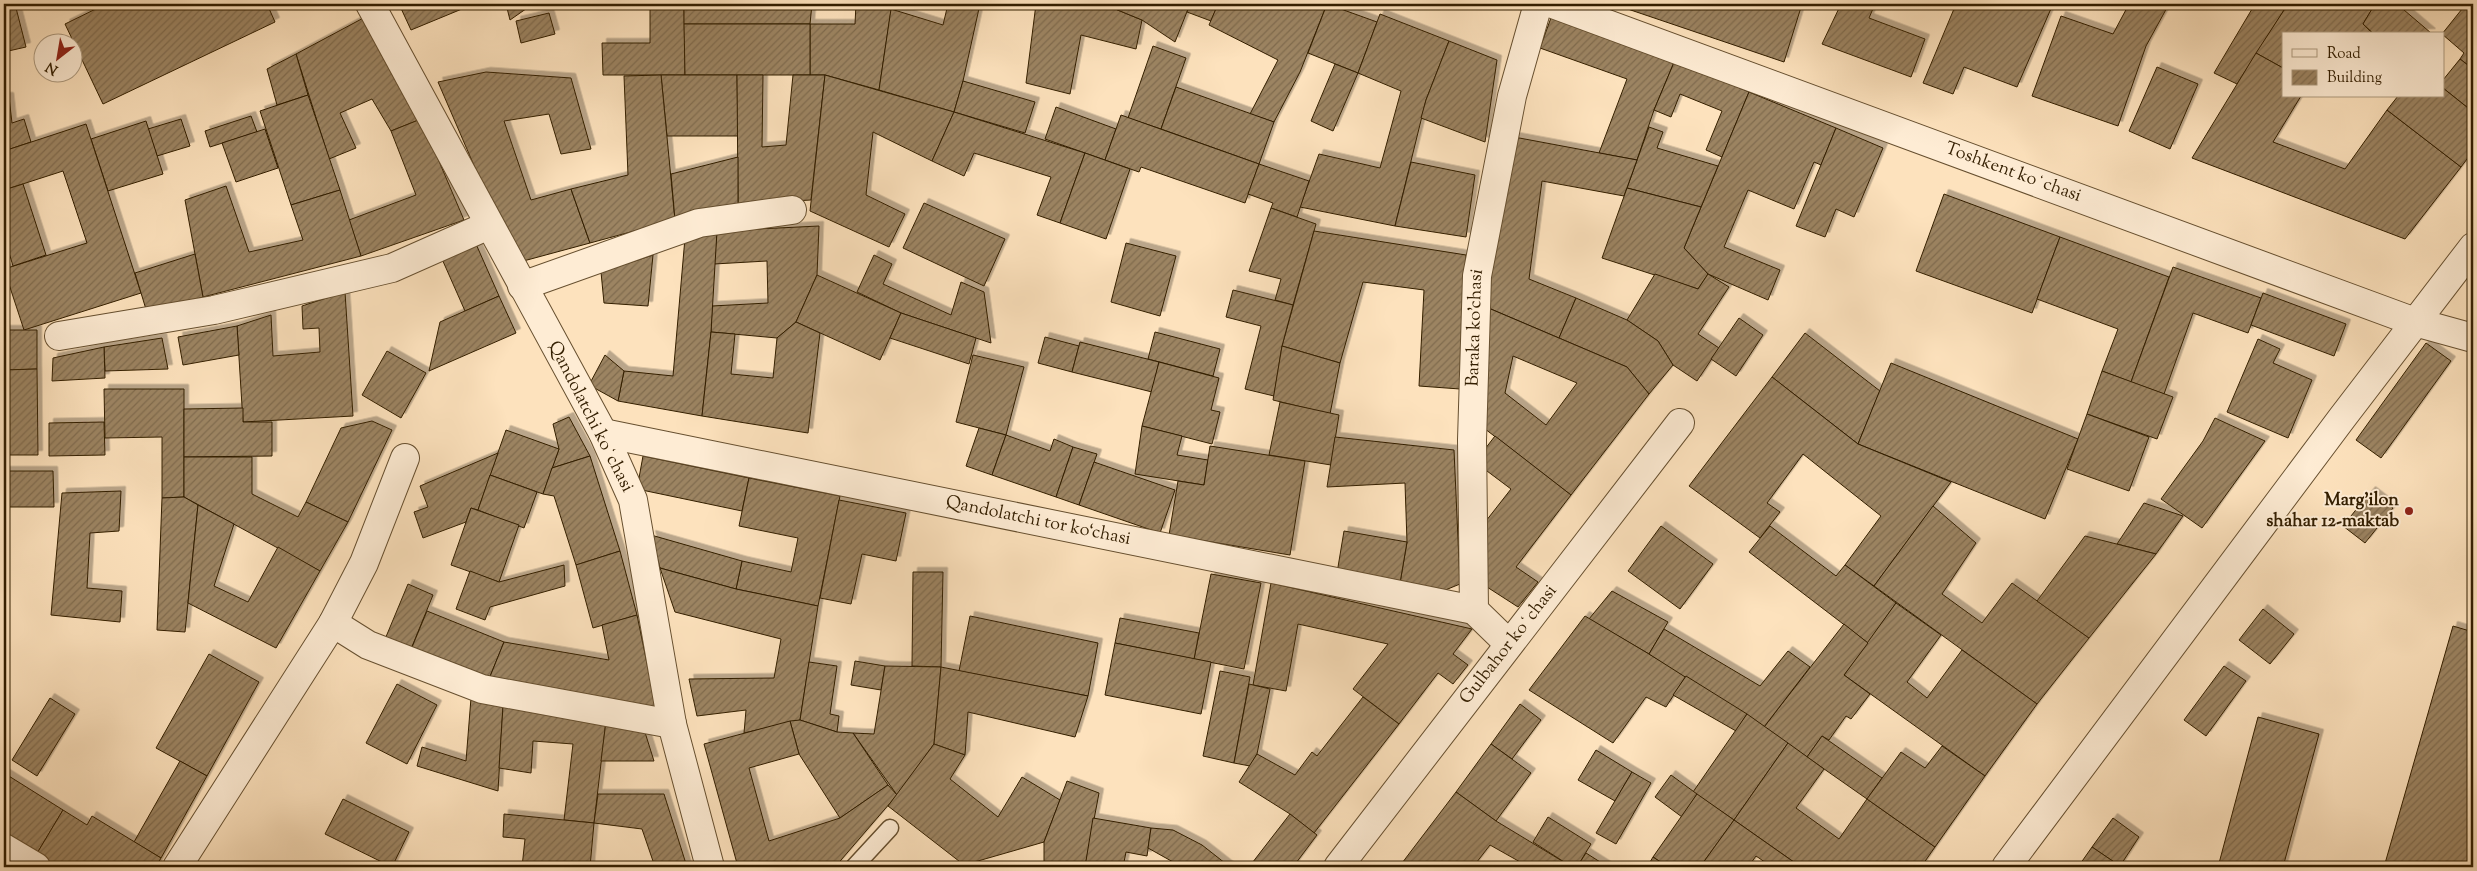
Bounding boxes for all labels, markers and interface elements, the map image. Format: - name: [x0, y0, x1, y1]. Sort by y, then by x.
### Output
- north arrow: [32, 32, 82, 82]
- legend: [2282, 32, 2444, 98]
- text: Road: [2327, 44, 2361, 65]
- text: N: [42, 56, 62, 79]
- text: Building: [2327, 68, 2382, 89]
- street label: Toshkent koʻchasi: [1941, 136, 2085, 210]
- street label: Baraka ko'chasi: [1461, 267, 1491, 387]
- street label: Qandolatchi koʻchasi: [541, 337, 639, 497]
- place label: Marg'ilon shahar 12-maktab: [2266, 488, 2399, 535]
- street label: Qandolatchi tor ko‘chasi: [943, 490, 1133, 553]
- marker: Marg'ilon shahar 12-maktab: [2403, 505, 2415, 517]
- street label: Gulbahor koʻchasi: [1454, 580, 1564, 710]

